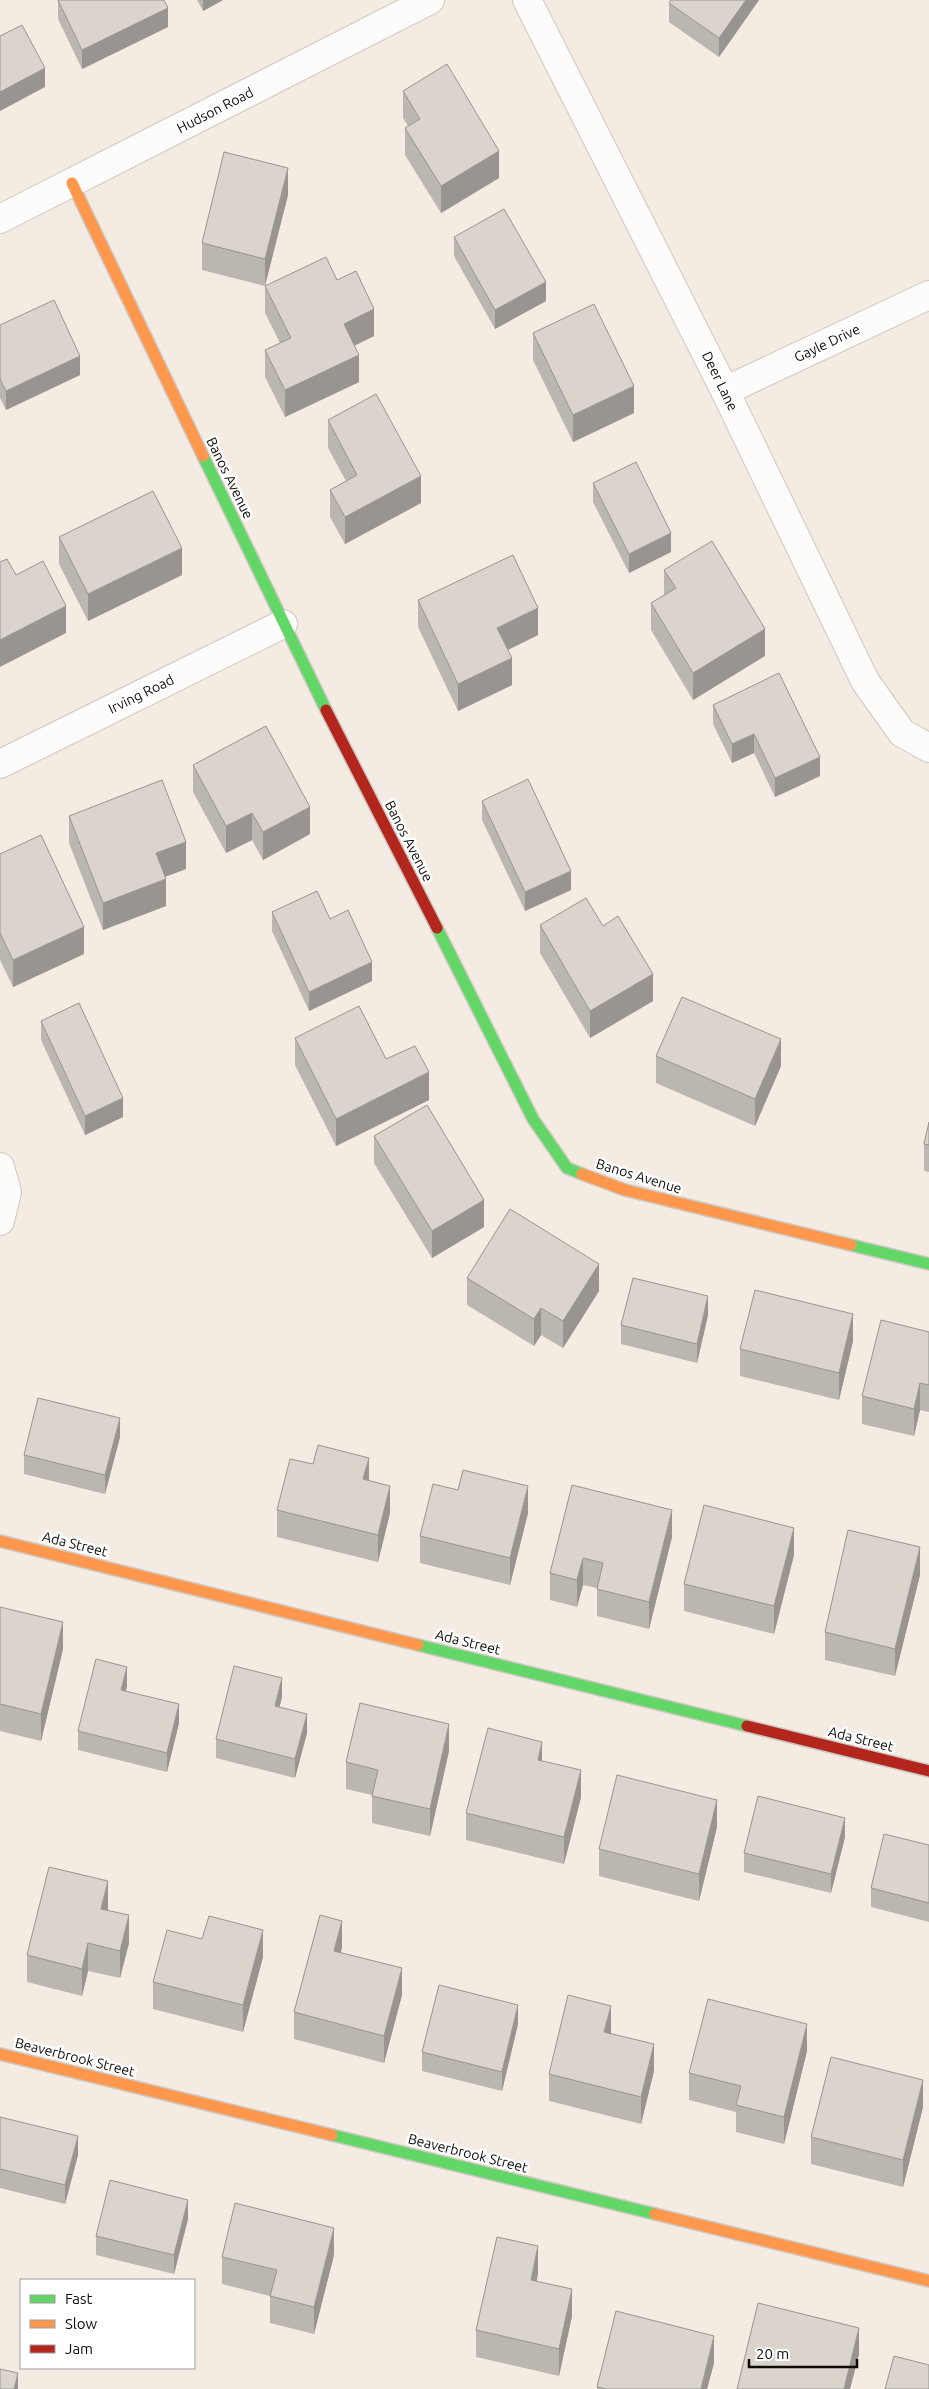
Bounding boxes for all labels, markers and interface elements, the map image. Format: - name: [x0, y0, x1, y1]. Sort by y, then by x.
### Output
- street label: Hudson Road: [174, 84, 256, 136]
- street label: Gayle Drive: [791, 321, 863, 365]
- street label: Deer Lane: [699, 349, 741, 413]
- street label: Banos Avenue: [203, 435, 257, 521]
- street label: Irving Road: [106, 671, 176, 717]
- street label: Banos Avenue: [382, 798, 436, 884]
- street label: Banos Avenue: [594, 1155, 684, 1197]
- street label: Ada Street: [41, 1528, 110, 1560]
- street label: Ada Street: [434, 1626, 503, 1658]
- street label: Ada Street: [827, 1723, 896, 1755]
- street label: Beaverbrook Street: [13, 2034, 137, 2080]
- street label: Beaverbrook Street: [406, 2130, 530, 2176]
- legend: [20, 2279, 195, 2369]
- text: Fast: [65, 2290, 93, 2307]
- text: Slow: [65, 2315, 98, 2332]
- scale bar: [749, 2336, 856, 2368]
- text: Jam: [65, 2340, 93, 2357]
- text: 20 m: [756, 2345, 789, 2362]

